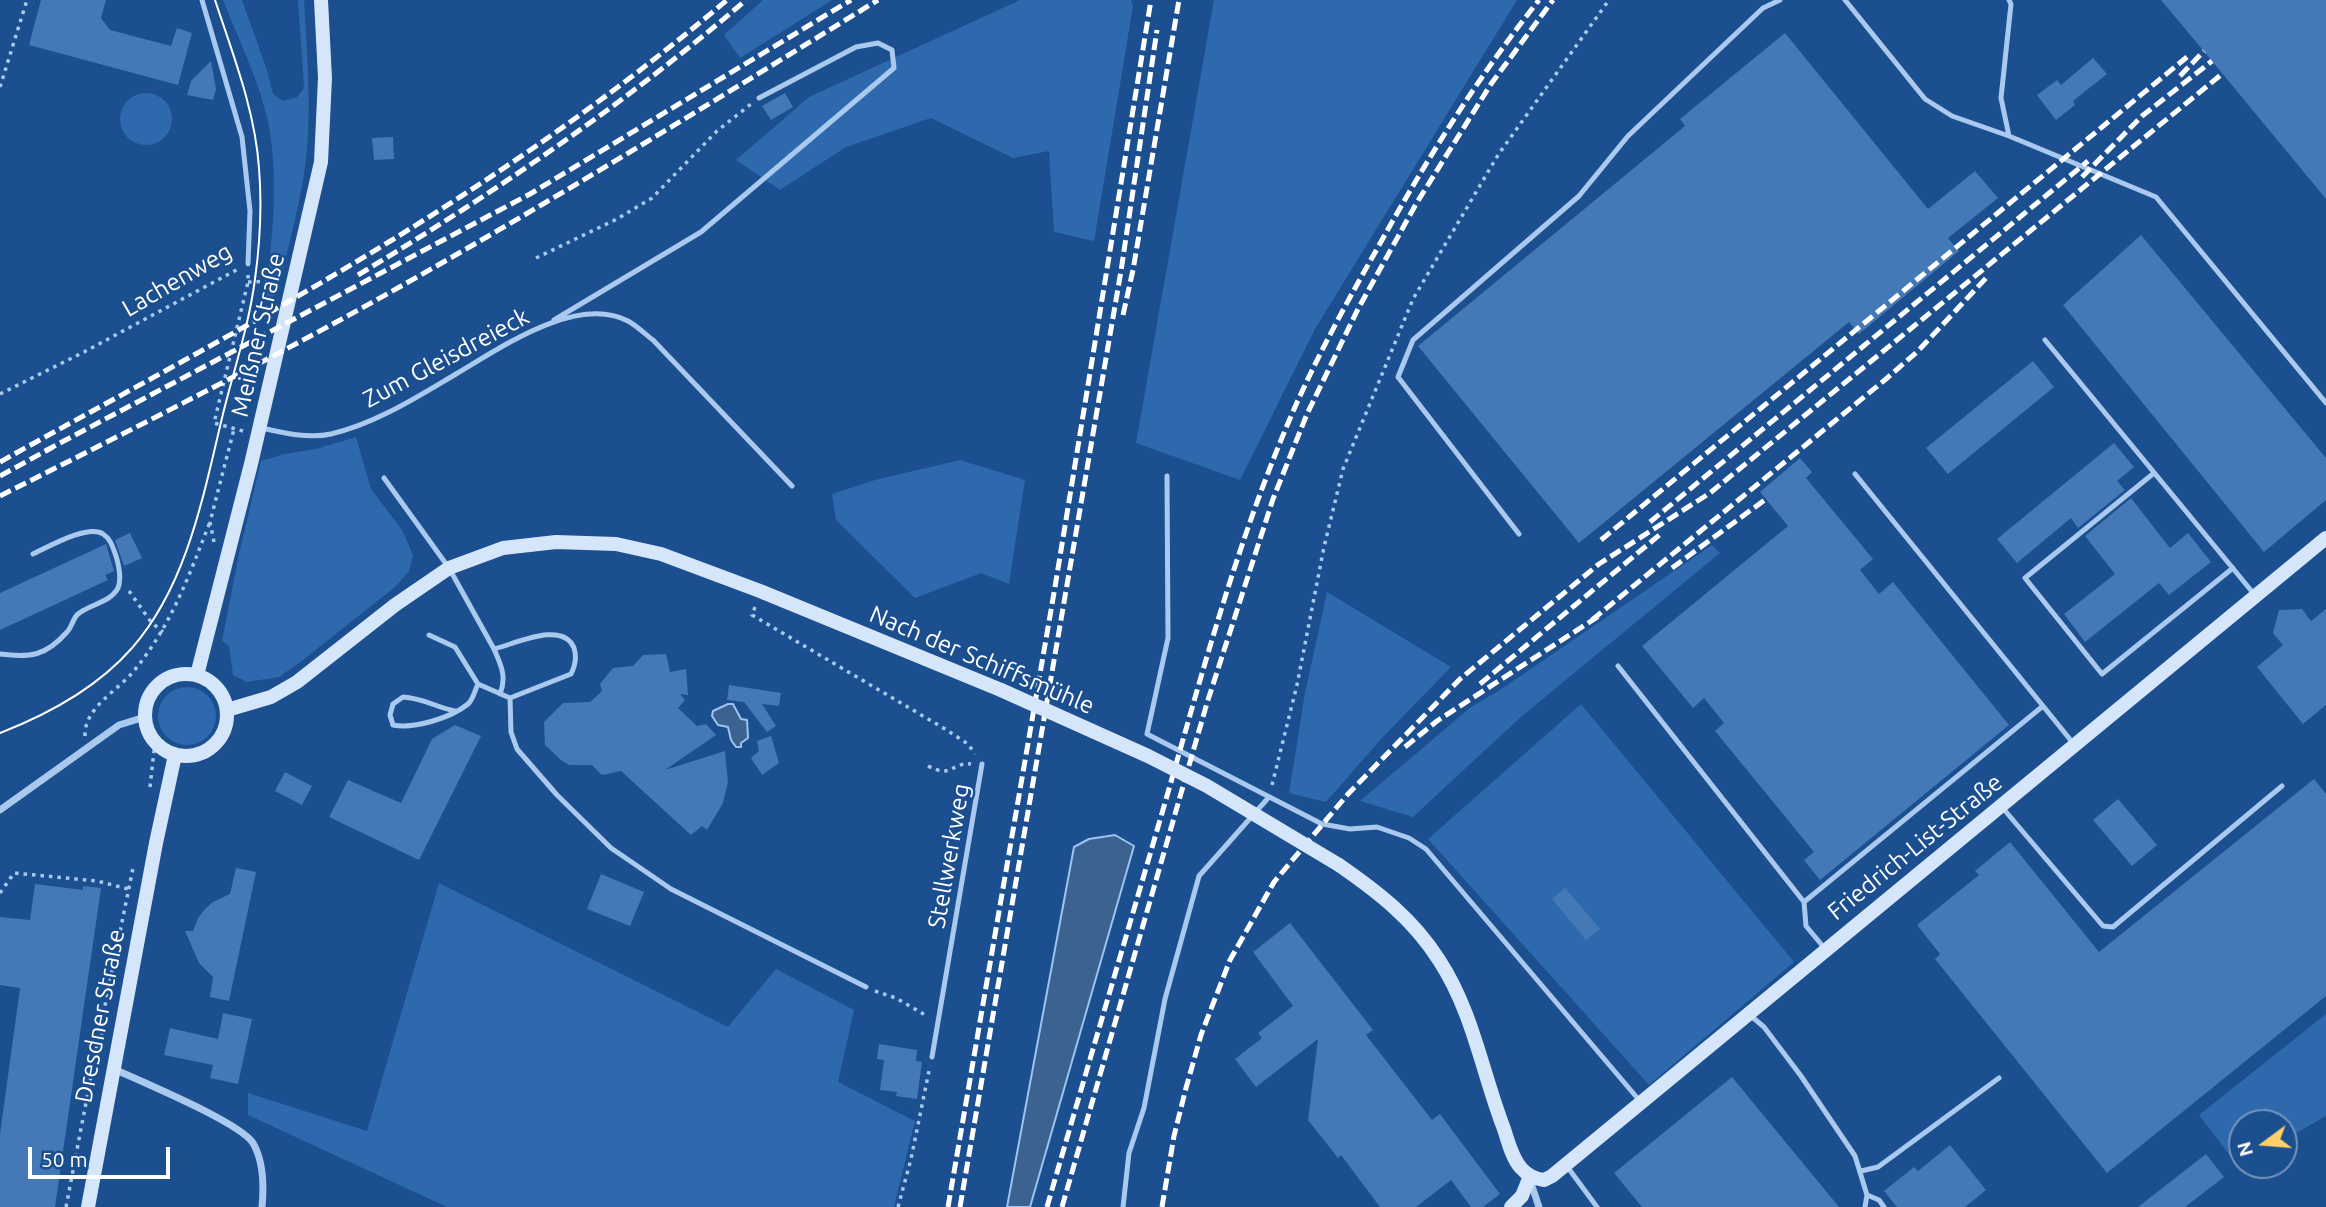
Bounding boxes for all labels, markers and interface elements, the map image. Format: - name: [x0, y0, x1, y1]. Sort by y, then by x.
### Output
- street label: Lachenweg: [117, 237, 237, 323]
- street label: Meißner Straße: [225, 250, 291, 420]
- street label: Zum Gleisdreieck: [358, 302, 534, 414]
- street label: Nach der Schiffsmühle: [865, 600, 1099, 720]
- street label: Friedrich-List-Straße: [1822, 768, 2008, 926]
- street label: Stellwerkweg: [922, 781, 976, 931]
- street label: Dresdner Straße: [69, 927, 131, 1105]
- north arrow: [2228, 1109, 2298, 1179]
- scale bar: [32, 1134, 173, 1178]
- text: N: [2232, 1139, 2257, 1159]
- text: 50 m: [41, 1147, 88, 1171]

